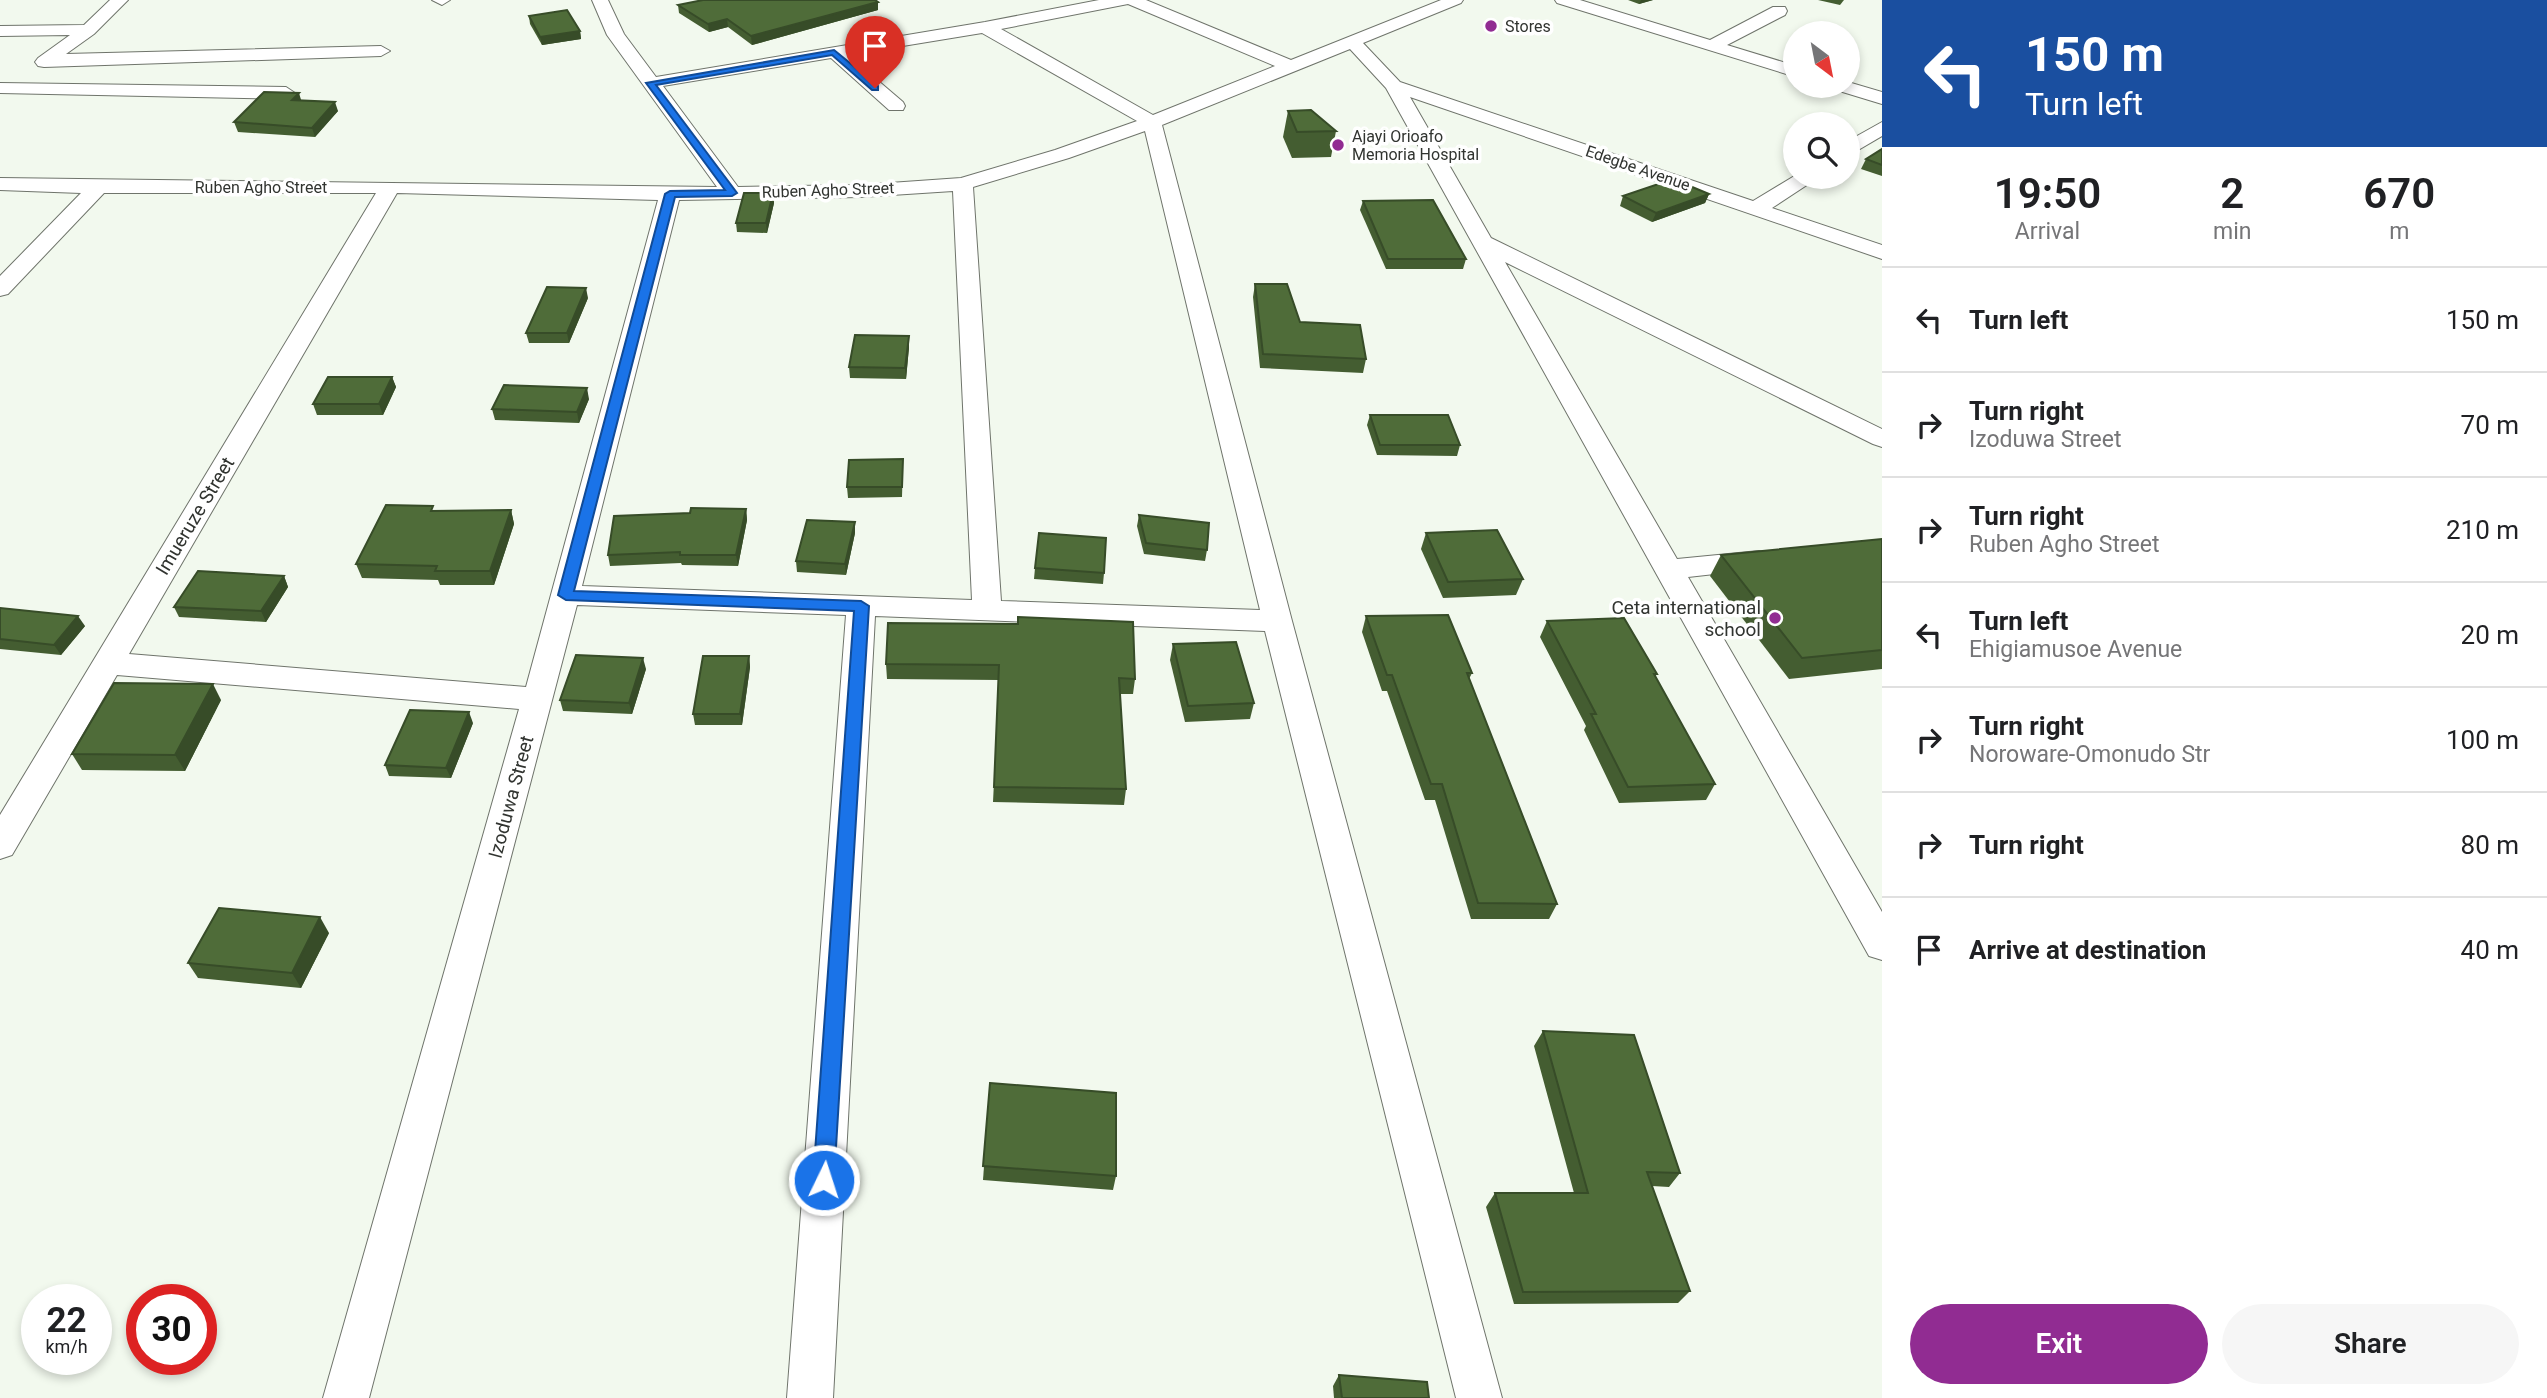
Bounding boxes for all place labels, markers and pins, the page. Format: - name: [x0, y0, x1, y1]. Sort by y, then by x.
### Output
- pin: [845, 16, 905, 88]
- place label: Stores: [1505, 17, 1551, 36]
- marker: Stores: [1483, 18, 1499, 34]
- place label: Ajayi Orioafo Memoria Hospital: [1352, 127, 1479, 164]
- marker: Ajayi Orioafo Memoria Hospital: [1330, 137, 1346, 153]
- place label: Ceta international school: [1612, 596, 1761, 641]
- marker: Ceta international school: [1767, 610, 1783, 626]

